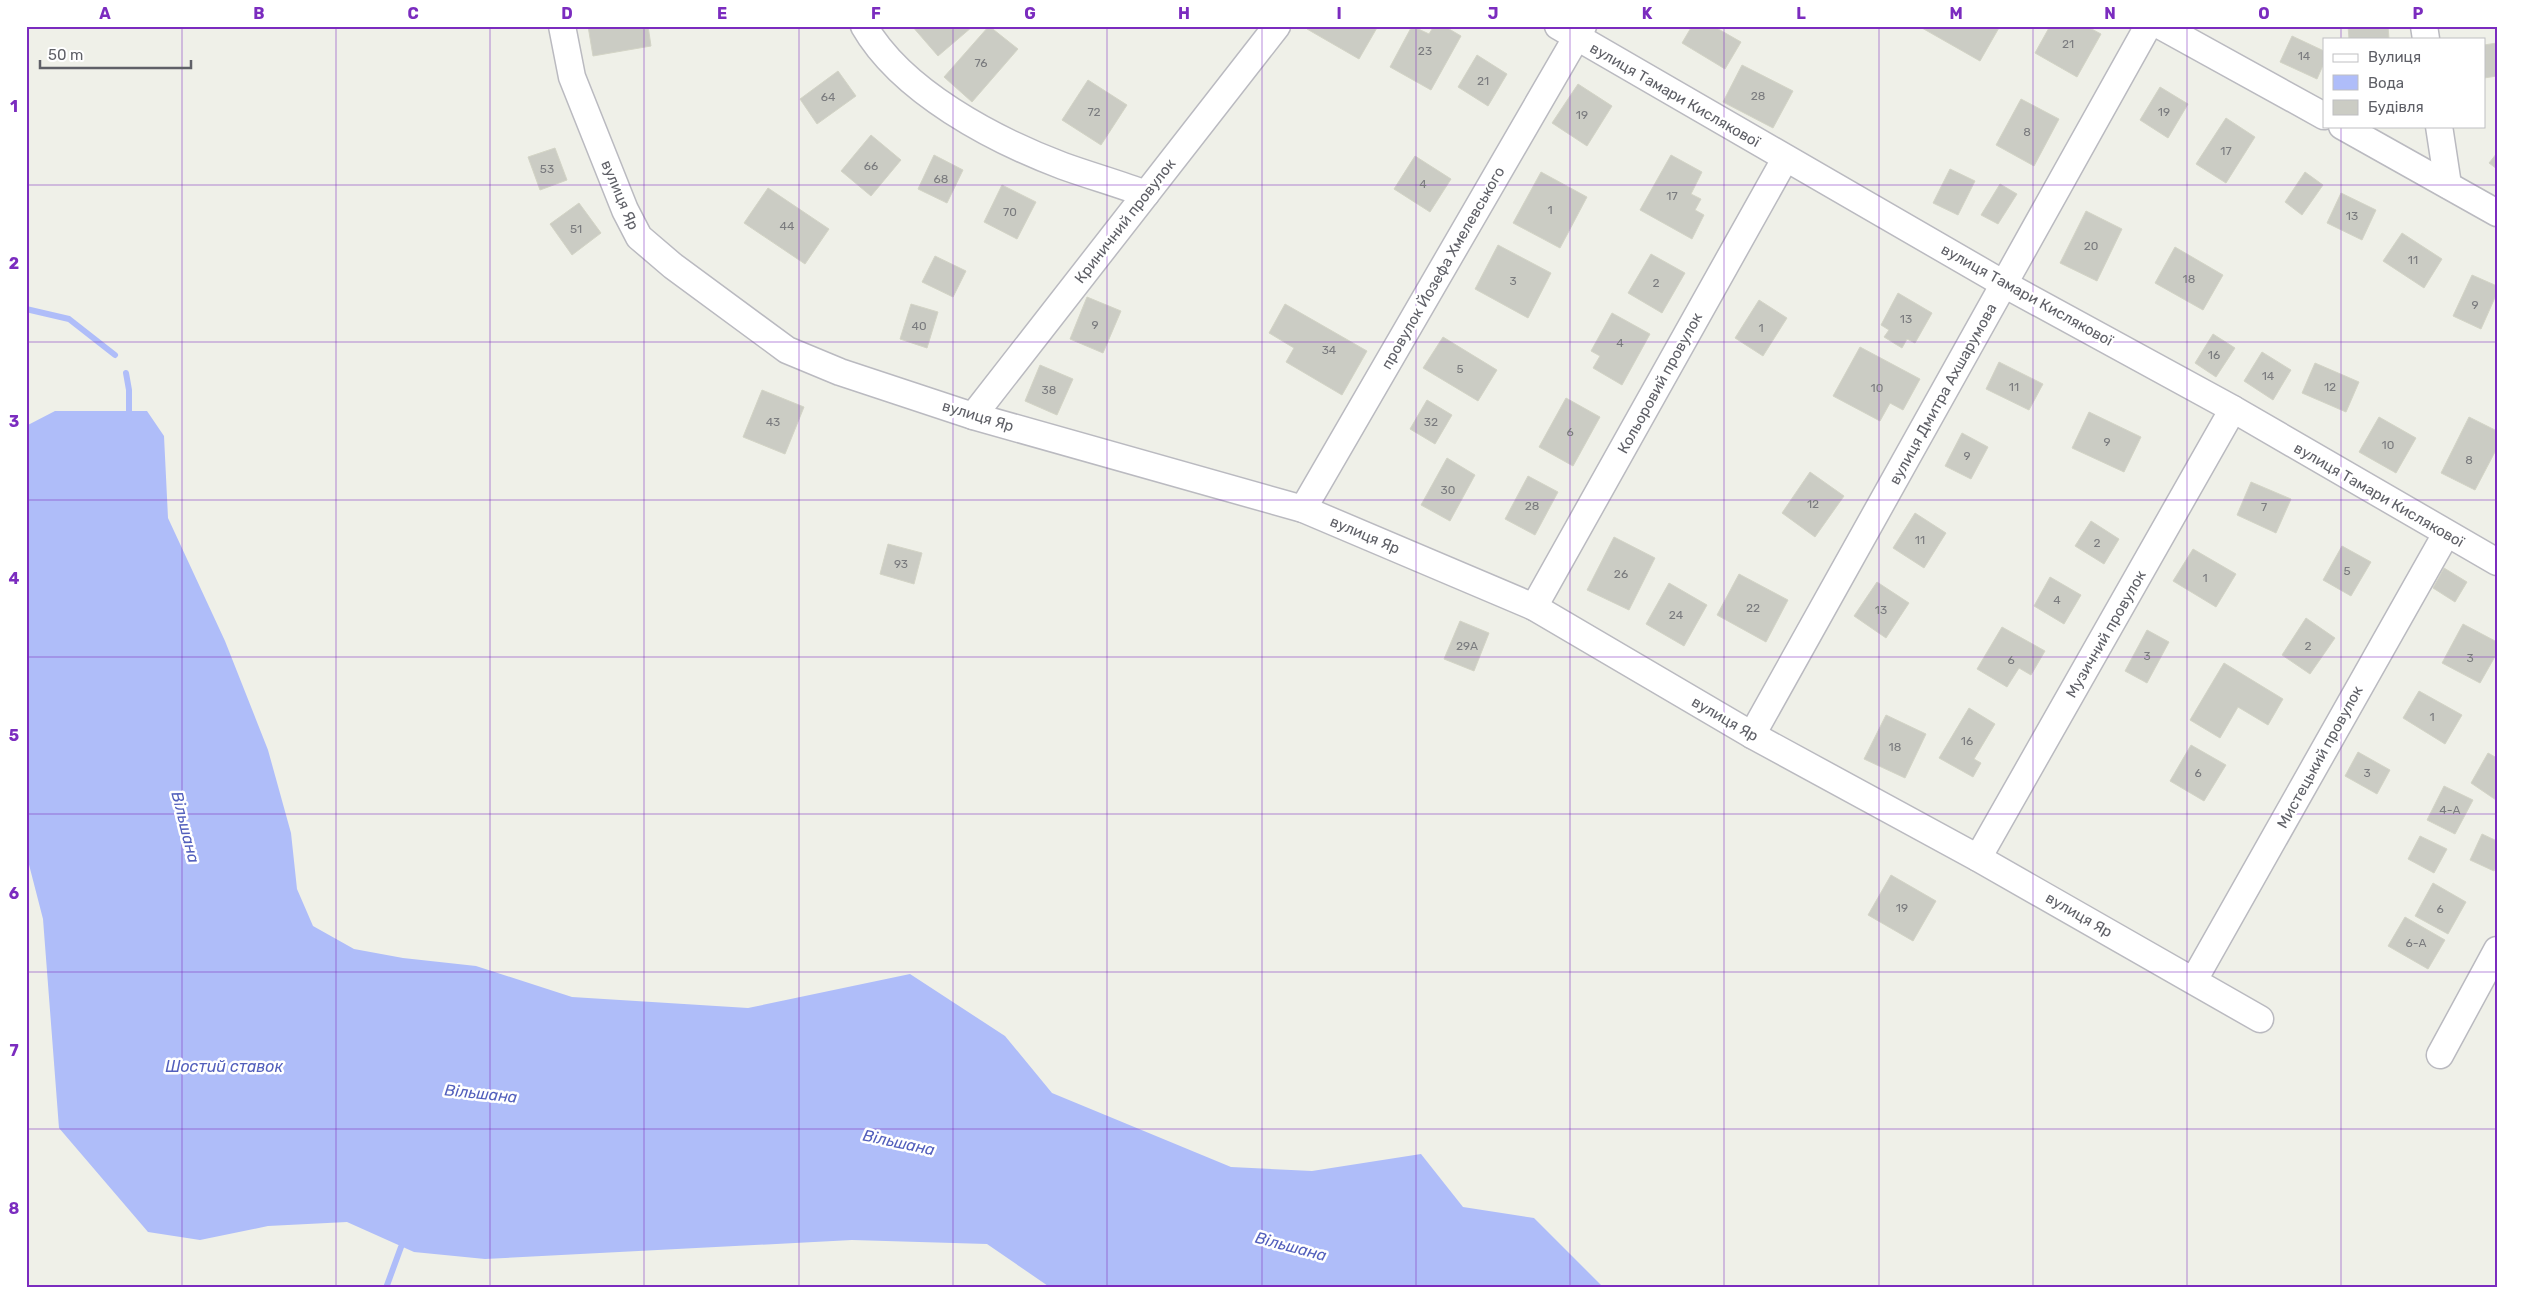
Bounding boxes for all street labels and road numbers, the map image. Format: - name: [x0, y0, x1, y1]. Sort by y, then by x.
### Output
- street label: вулиця Тамари Кислякової: [1587, 39, 1763, 151]
- street label: Криничний провулок: [1071, 155, 1179, 287]
- street label: вулиця Яр: [597, 157, 643, 233]
- street label: провулок Йозефа Хмелевського: [1378, 164, 1508, 372]
- street label: вулиця Тамари Кислякової: [1938, 240, 2116, 350]
- street label: вулиця Дмитра Ахшарумова: [1886, 300, 2000, 488]
- street label: Кольоровий провулок: [1614, 309, 1706, 457]
- street label: вулиця Яр: [940, 397, 1016, 435]
- street label: вулиця Тамари Кислякової: [2291, 439, 2467, 551]
- street label: вулиця Яр: [1327, 512, 1403, 558]
- street label: Музичний провулок: [2062, 567, 2150, 701]
- street label: Мистецький провулок: [2273, 683, 2367, 831]
- street label: вулиця Яр: [1688, 693, 1762, 745]
- street label: вулиця Яр: [2042, 889, 2116, 941]

